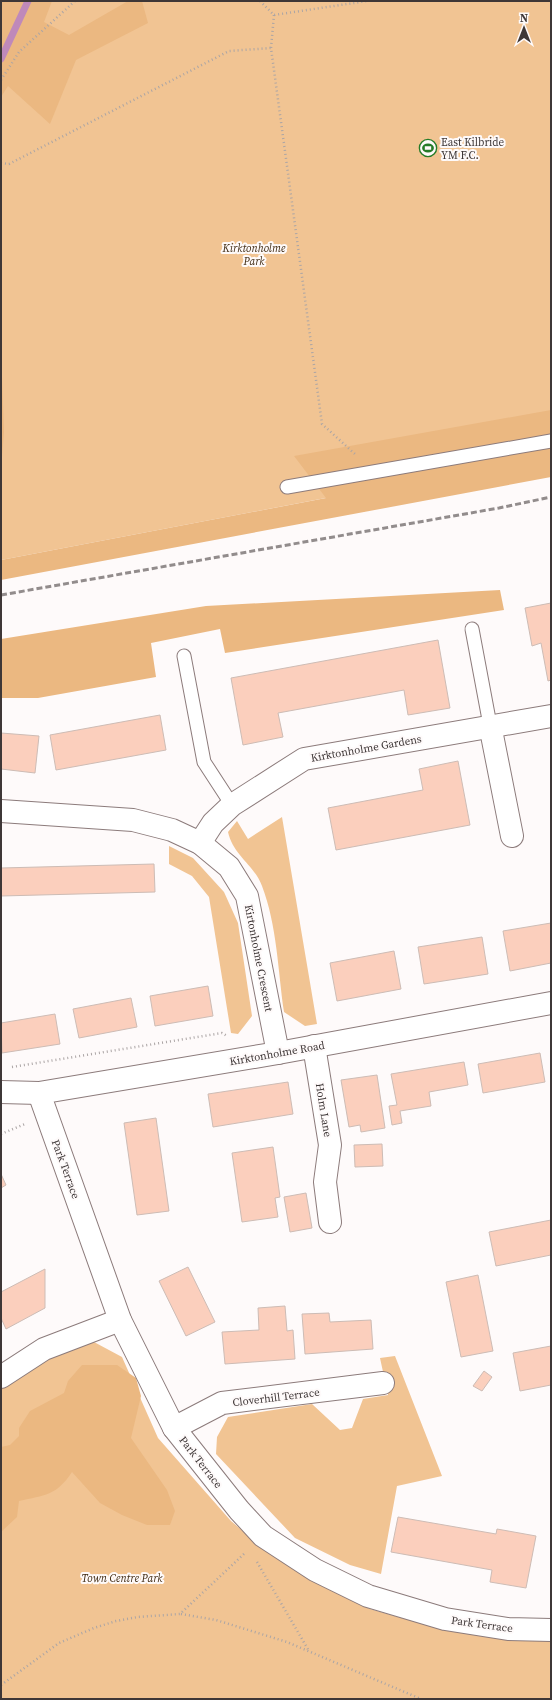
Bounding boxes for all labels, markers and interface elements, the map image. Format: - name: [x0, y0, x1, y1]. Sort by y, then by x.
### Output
- north arrow: [504, 8, 544, 48]
- text: N: [520, 11, 528, 26]
- place label: East Kilbride YM F.C.: [441, 135, 505, 163]
- sports icon: East Kilbride YM F.C.: [418, 138, 438, 158]
- park label: Kirktonholme Park: [222, 241, 286, 269]
- street label: Kirktonholme Gardens: [310, 731, 423, 766]
- street label: Kirtonholme Crescent: [241, 903, 276, 1013]
- street label: Kirktonholme Road: [228, 1038, 327, 1069]
- street label: Holm Lane: [312, 1082, 335, 1139]
- street label: Park Terrace: [48, 1137, 83, 1201]
- street label: Cloverhill Terrace: [232, 1385, 321, 1410]
- street label: Park Terrace: [176, 1433, 226, 1492]
- park label: Town Centre Park: [81, 1571, 163, 1586]
- street label: Park Terrace: [450, 1613, 514, 1636]

